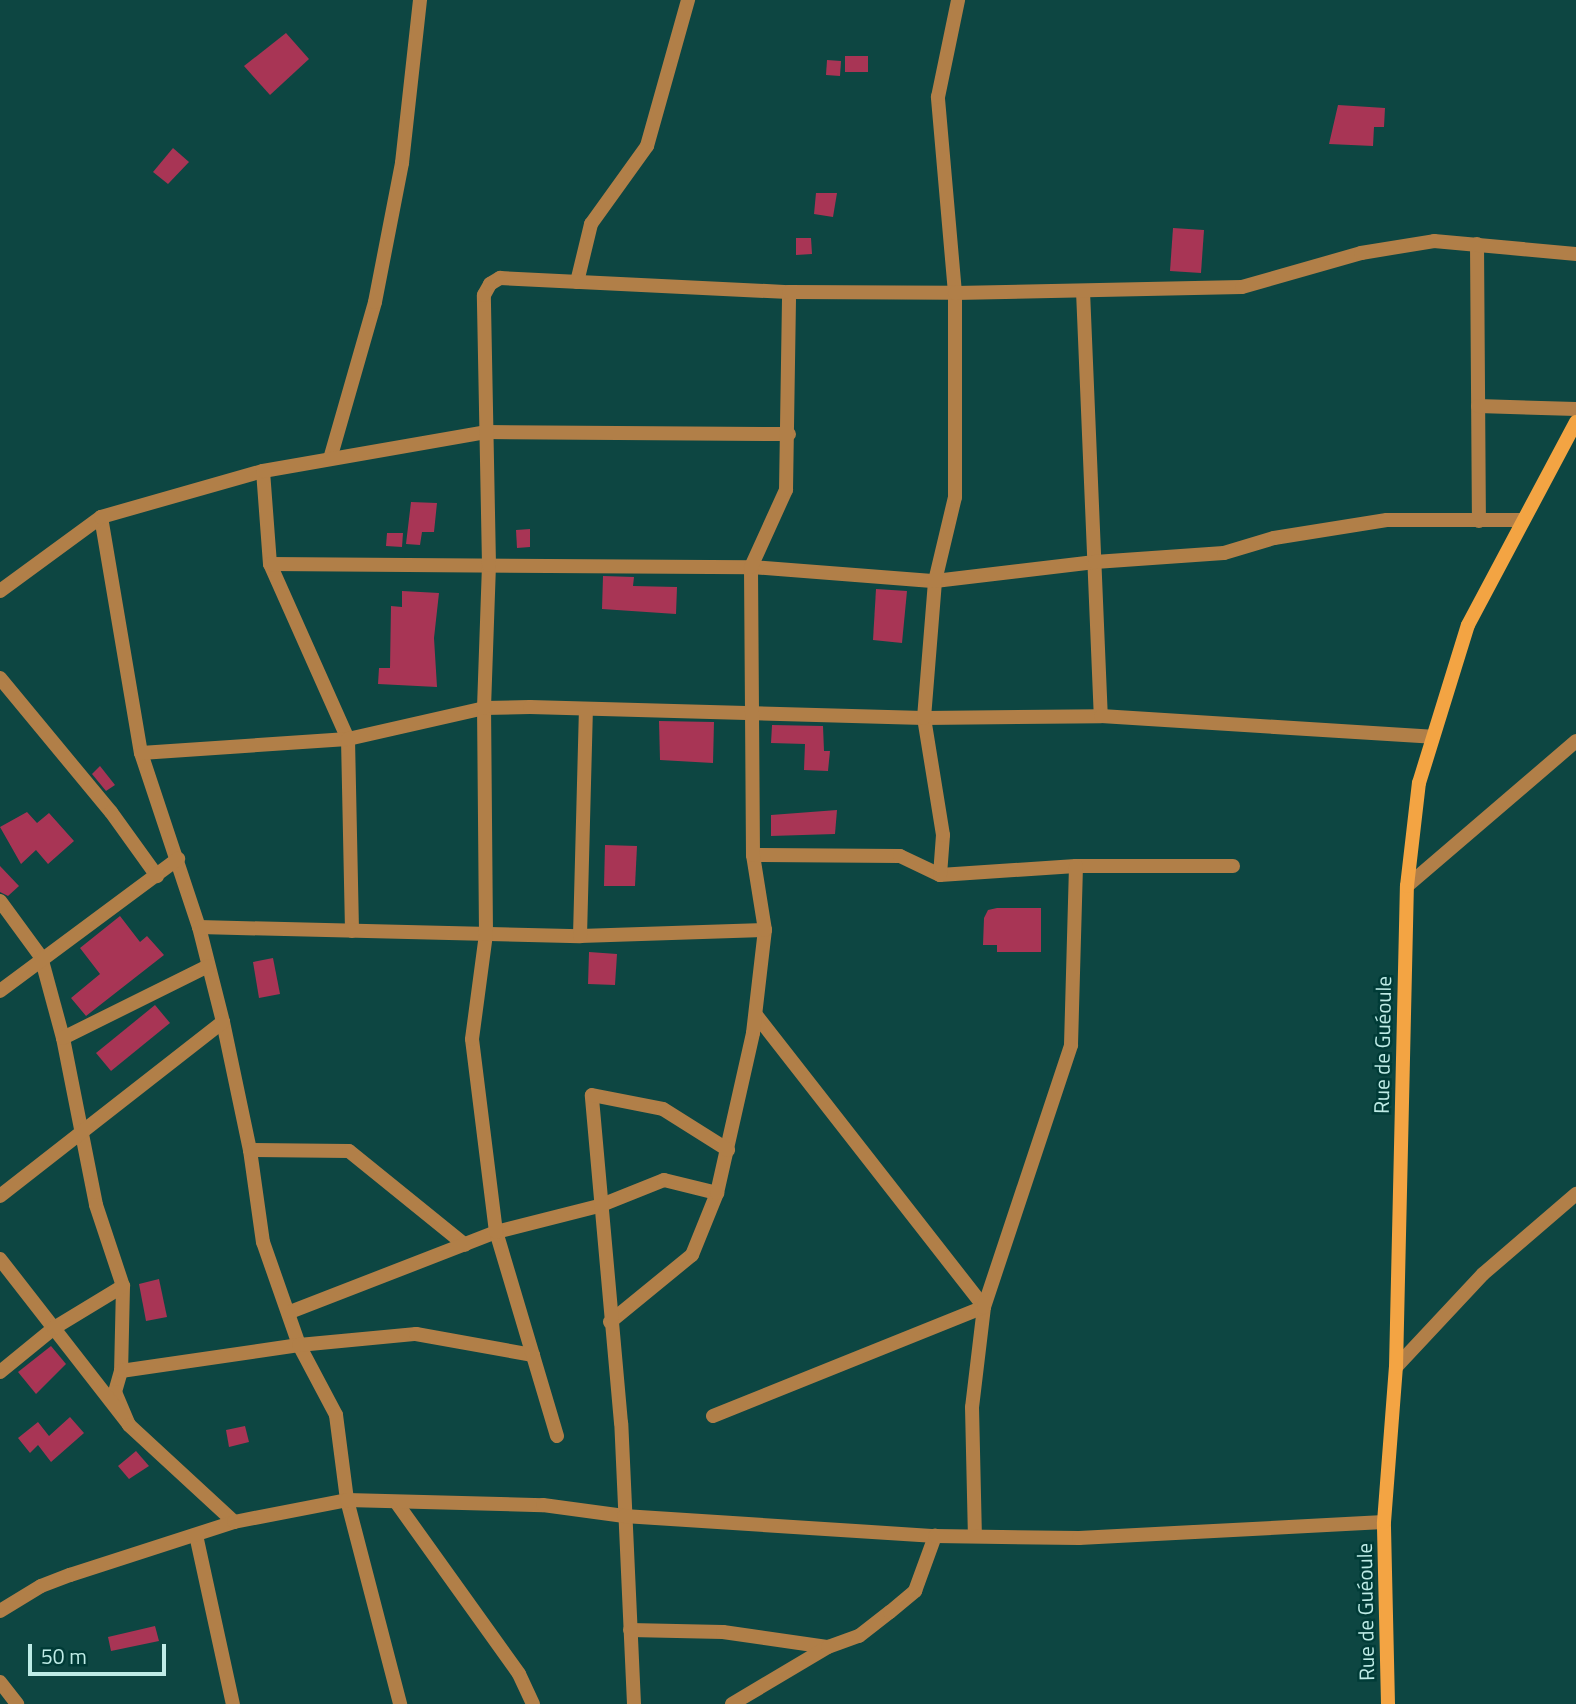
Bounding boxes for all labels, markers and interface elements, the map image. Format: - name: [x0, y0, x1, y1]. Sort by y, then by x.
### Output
- street label: Rue de Guéoule: [1368, 976, 1396, 1114]
- street label: Rue de Guéoule: [1351, 1543, 1379, 1681]
- scale bar: [32, 1630, 170, 1674]
- text: 50 m: [41, 1640, 87, 1672]

